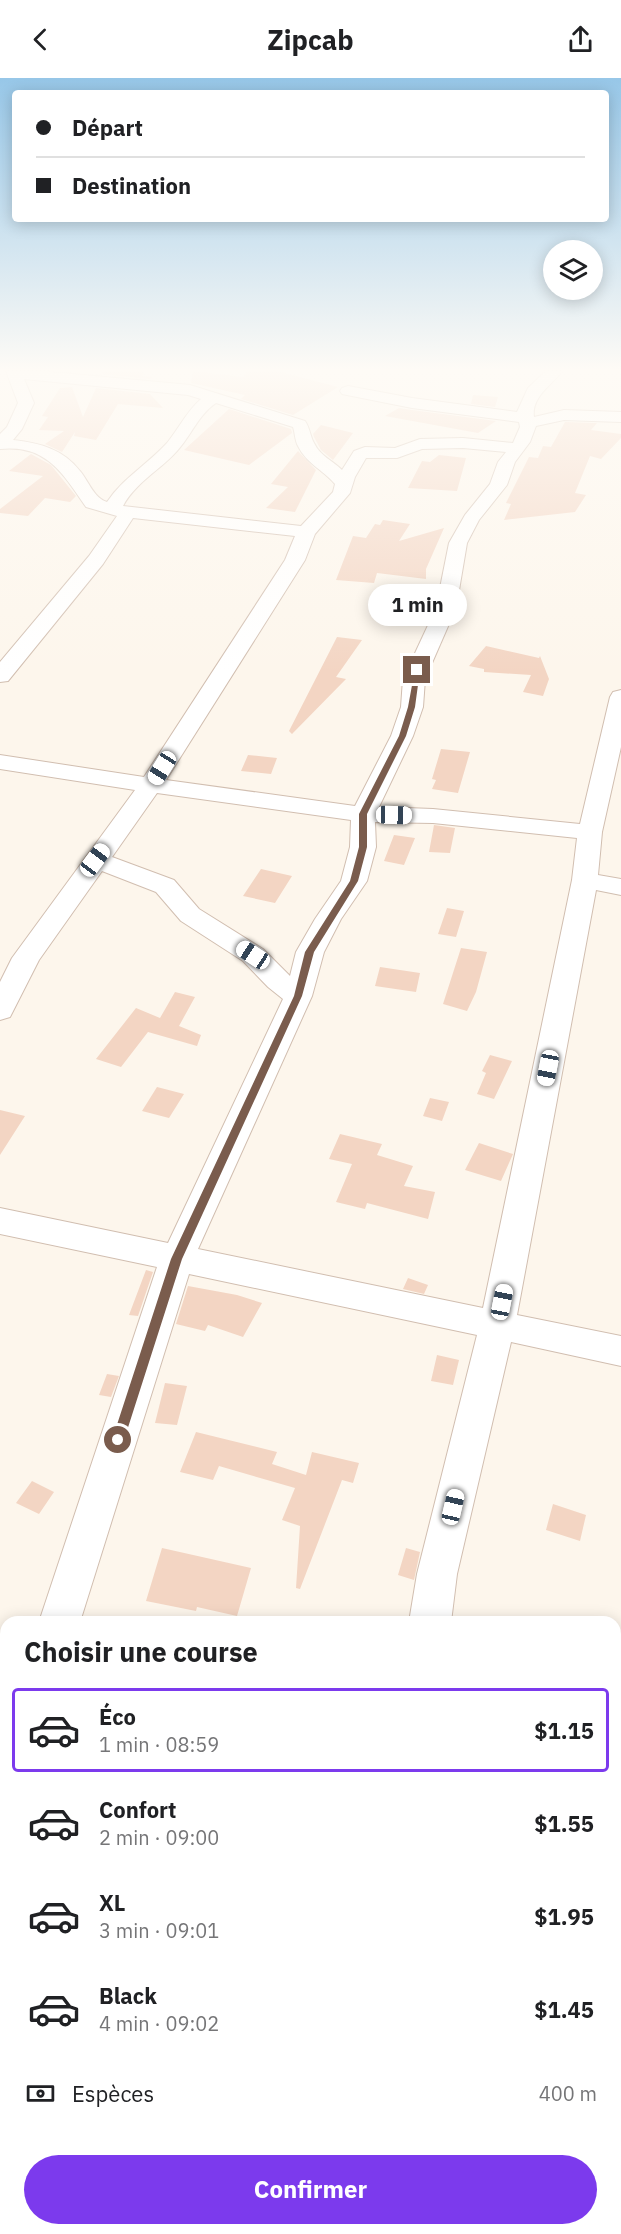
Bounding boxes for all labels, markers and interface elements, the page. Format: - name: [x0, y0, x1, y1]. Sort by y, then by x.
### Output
- text: Zipcab: [267, 22, 354, 57]
- icon: back: [24, 23, 57, 56]
- icon: share: [564, 23, 597, 56]
- text: Départ: [72, 113, 143, 142]
- text: Destination: [72, 171, 191, 200]
- map controls: [543, 240, 603, 300]
- button: layers: [543, 240, 603, 300]
- callout: 1 min: [368, 583, 466, 625]
- text: 1 min: [391, 591, 444, 618]
- route end: [403, 656, 430, 683]
- car: [145, 748, 179, 788]
- car: [376, 806, 412, 824]
- car: [77, 840, 113, 880]
- car: [233, 938, 273, 972]
- car: [536, 1049, 560, 1087]
- car: [490, 1283, 514, 1321]
- route start: [104, 1426, 131, 1453]
- car: [440, 1487, 466, 1527]
- text: Choisir une course: [24, 1634, 258, 1669]
- text: Éco: [99, 1702, 136, 1731]
- icon: car: [27, 1703, 81, 1757]
- text: $1.15: [534, 1716, 594, 1745]
- text: 1 min · 08:59: [99, 1731, 219, 1758]
- text: Confort: [99, 1795, 177, 1824]
- icon: car: [27, 1796, 81, 1850]
- text: $1.55: [534, 1809, 594, 1838]
- text: 2 min · 09:00: [99, 1824, 219, 1851]
- text: XL: [99, 1888, 125, 1917]
- icon: car: [27, 1889, 81, 1943]
- text: $1.95: [534, 1902, 594, 1931]
- text: 3 min · 09:01: [99, 1917, 219, 1944]
- text: Black: [99, 1981, 157, 2010]
- icon: car: [27, 1982, 81, 2036]
- text: $1.45: [534, 1995, 594, 2024]
- text: 4 min · 09:02: [99, 2010, 219, 2037]
- icon: cash: [24, 2077, 57, 2110]
- text: Espèces: [72, 2079, 154, 2108]
- text: 400 m: [539, 2080, 597, 2107]
- button: Confirmer: [24, 2155, 597, 2224]

